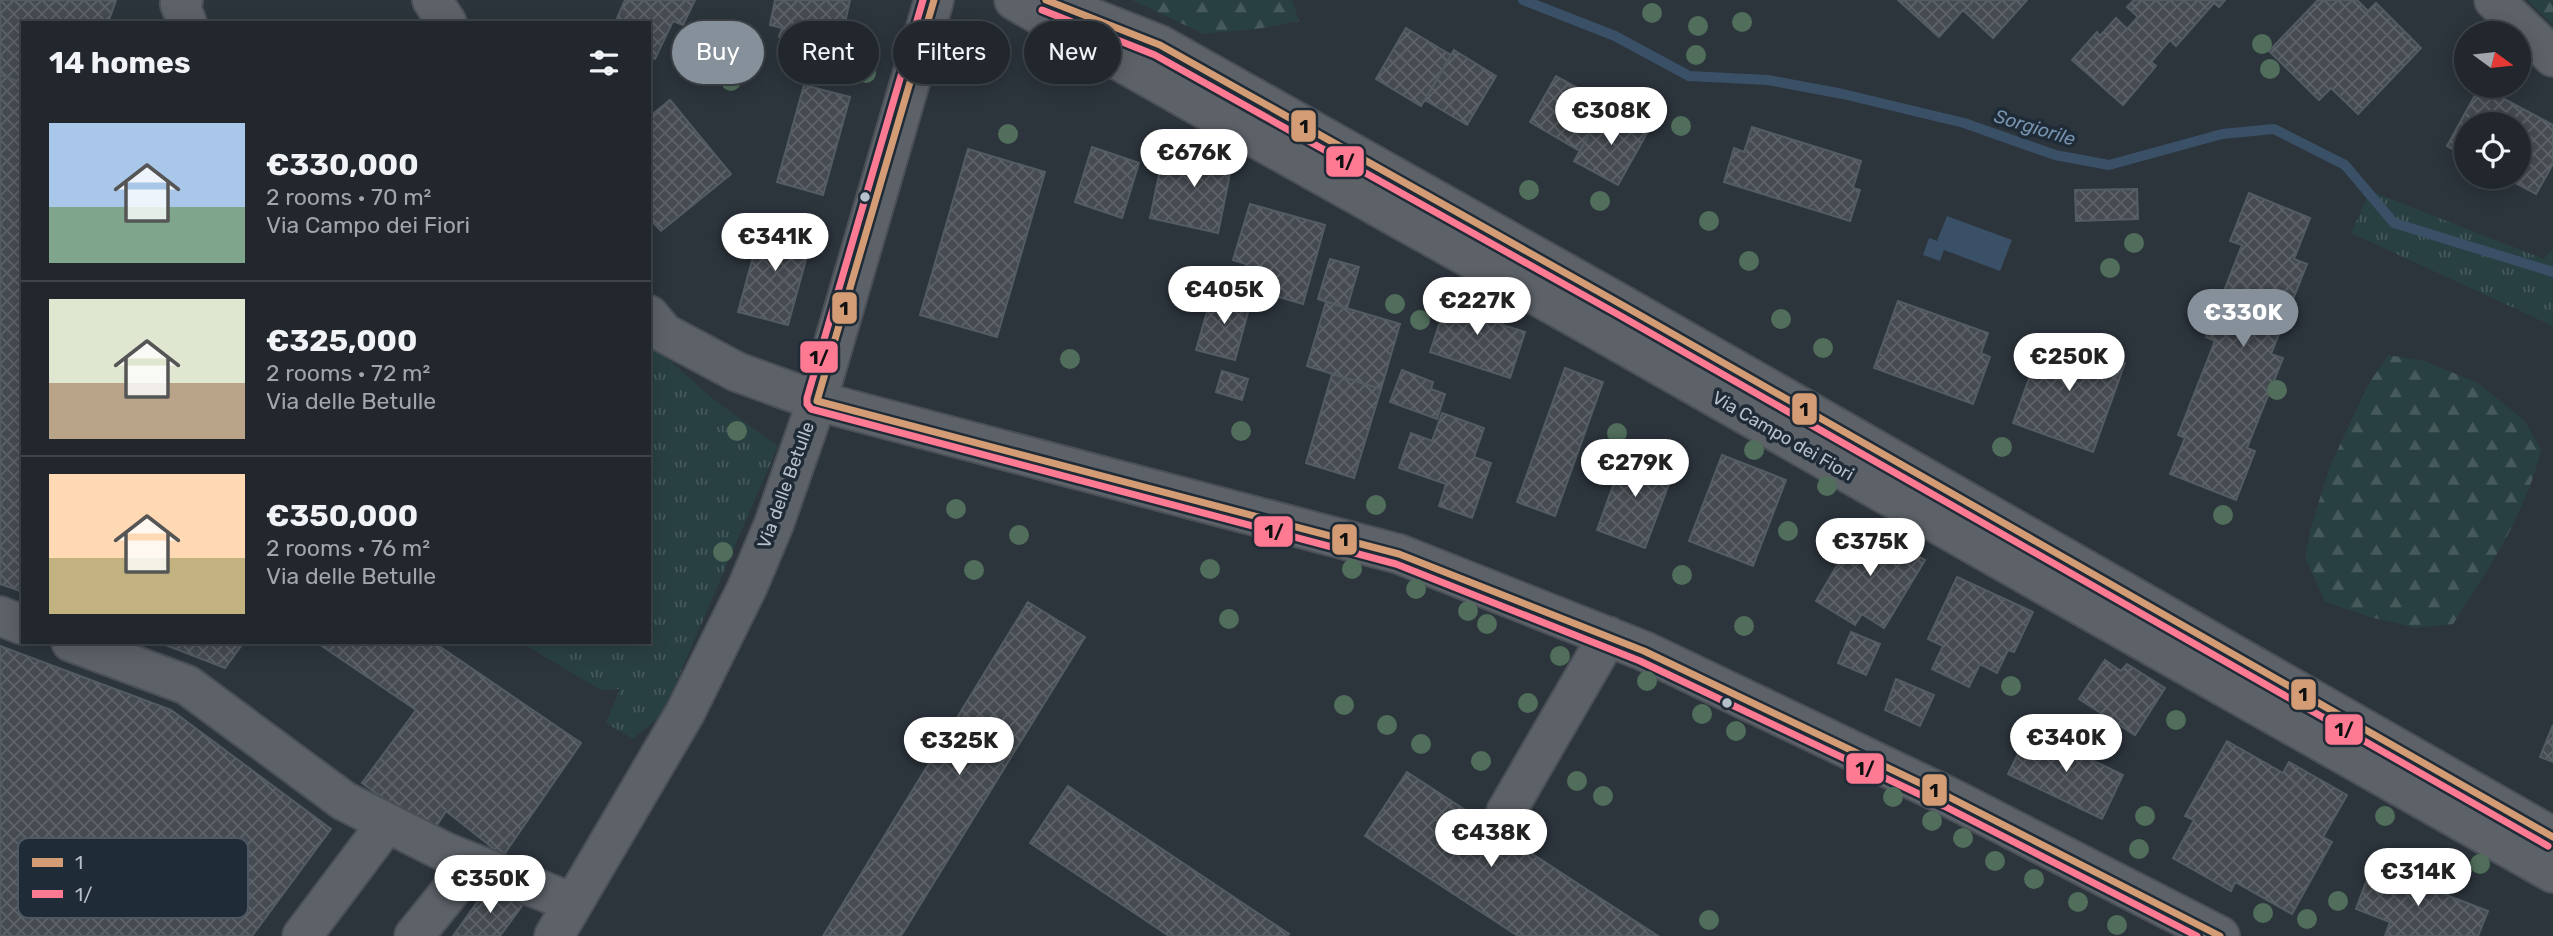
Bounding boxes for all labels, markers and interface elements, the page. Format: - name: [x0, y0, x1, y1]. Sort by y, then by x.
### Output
- chip: Buy: [672, 21, 764, 84]
- chip: Rent: [778, 21, 879, 84]
- chip: Filters: [893, 21, 1010, 84]
- chip: New: [1024, 21, 1121, 84]
- north arrow: [2454, 21, 2530, 98]
- map controls: [2454, 21, 2531, 189]
- icon: filters: [585, 44, 623, 82]
- text: 14 homes: [49, 45, 191, 81]
- pin: €308K: [1562, 88, 1660, 147]
- text: €308K: [1571, 96, 1651, 124]
- water label: Sorgiorile: [1991, 104, 2079, 151]
- line badge: 1: [1290, 109, 1317, 143]
- button: locate: [2454, 112, 2531, 189]
- text: 1: [1299, 115, 1309, 138]
- pin: €676K: [1145, 130, 1243, 189]
- text: €676K: [1156, 138, 1232, 166]
- line badge: 1/: [1325, 145, 1365, 178]
- text: €330,000: [266, 147, 419, 183]
- text: 1/: [1335, 150, 1355, 173]
- icon: home: [105, 151, 189, 235]
- text: 2 rooms · 70 m²: [266, 183, 431, 211]
- unlabelled marker: [858, 190, 872, 204]
- text: Via Campo dei Fiori: [266, 211, 470, 239]
- pin: €341K: [726, 214, 824, 273]
- text: €341K: [737, 222, 813, 250]
- pin: €405K: [1175, 266, 1273, 326]
- text: €405K: [1184, 275, 1264, 303]
- pin: €227K: [1428, 278, 1526, 337]
- text: €227K: [1439, 286, 1515, 314]
- pin: €330K: [2194, 290, 2292, 349]
- line badge: 1: [831, 291, 858, 325]
- text: 1: [839, 297, 849, 320]
- text: €330K: [2203, 298, 2283, 326]
- text: €325,000: [266, 323, 417, 359]
- icon: home: [105, 327, 189, 411]
- pin: €250K: [2020, 334, 2118, 393]
- line badge: 1/: [799, 340, 839, 374]
- text: €250K: [2030, 342, 2108, 370]
- text: 1/: [809, 346, 829, 369]
- text: 2 rooms · 72 m²: [266, 359, 430, 387]
- text: Via delle Betulle: [266, 387, 436, 415]
- street label: Via Campo dei Fiori: [1708, 387, 1858, 485]
- line badge: 1: [1791, 392, 1818, 426]
- text: 1: [1799, 398, 1809, 421]
- street label: Via delle Betulle: [753, 419, 819, 551]
- pin: €279K: [1586, 440, 1684, 499]
- text: €279K: [1597, 448, 1673, 476]
- text: €350,000: [266, 498, 418, 534]
- icon: home: [105, 502, 189, 586]
- line badge: 1/: [1253, 515, 1294, 548]
- pin: €375K: [1821, 518, 1919, 578]
- text: 1/: [1264, 520, 1284, 543]
- line badge: 1: [1331, 523, 1358, 556]
- text: €375K: [1832, 527, 1908, 555]
- text: 1: [1339, 528, 1349, 551]
- text: 2 rooms · 76 m²: [266, 534, 430, 562]
- text: Via delle Betulle: [266, 562, 436, 590]
- line badge: 1: [2290, 678, 2317, 711]
- text: 1: [2298, 683, 2308, 706]
- unlabelled marker: [1720, 696, 1734, 710]
- line badge: 1/: [2324, 713, 2364, 746]
- pin: €340K: [2017, 714, 2115, 774]
- pin: €325K: [910, 718, 1008, 777]
- text: 1/: [2334, 718, 2354, 741]
- text: €340K: [2026, 723, 2106, 751]
- text: €325K: [920, 726, 998, 754]
- line badge: 1/: [1845, 752, 1885, 785]
- text: 1/: [1855, 757, 1875, 780]
- line badge: 1: [1921, 773, 1948, 807]
- text: 1: [1929, 779, 1939, 802]
- pin: €438K: [1442, 810, 1540, 869]
- text: €438K: [1451, 818, 1531, 846]
- legend: [18, 838, 248, 918]
- pin: €314K: [2369, 848, 2467, 908]
- text: 1: [75, 851, 83, 874]
- pin: €350K: [441, 856, 539, 915]
- text: €314K: [2380, 857, 2456, 885]
- text: €350K: [451, 864, 529, 892]
- text: 1/: [75, 883, 92, 906]

